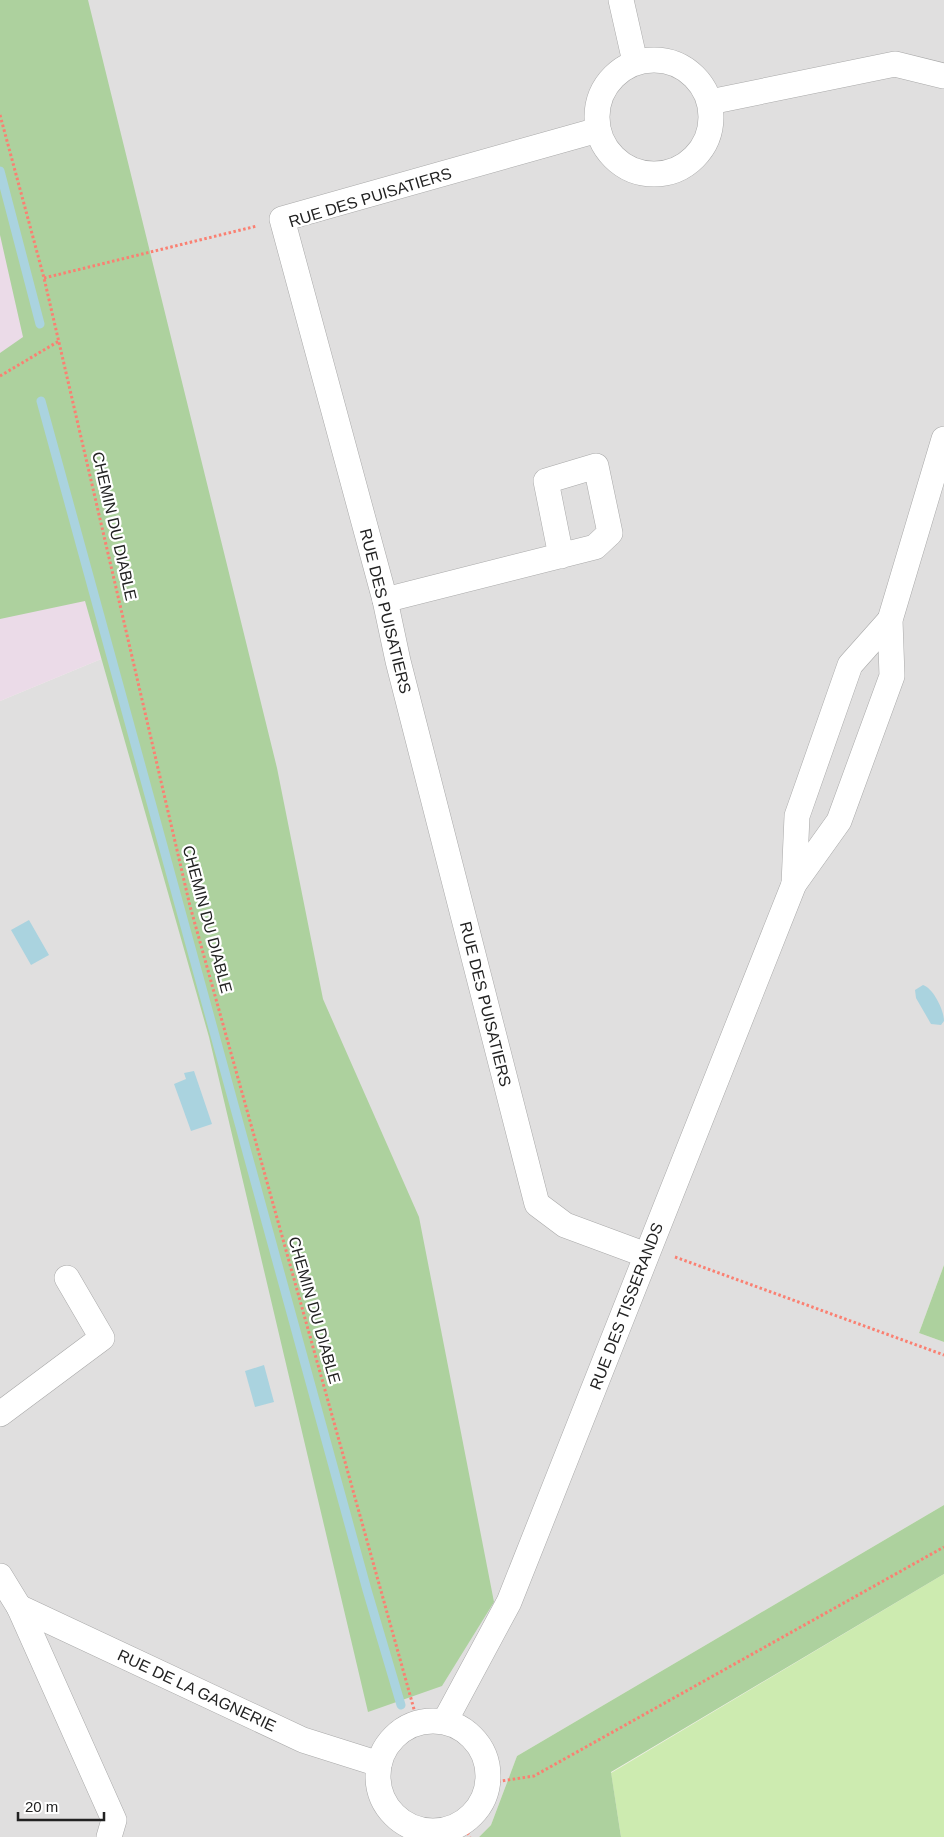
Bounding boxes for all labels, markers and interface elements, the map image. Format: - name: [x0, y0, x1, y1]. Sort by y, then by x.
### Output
- street label: RUE DES PUISATIERS: [287, 165, 454, 230]
- street label: CHEMIN DU DIABLE: [89, 450, 140, 602]
- street label: RUE DES PUISATIERS: [357, 527, 414, 695]
- street label: CHEMIN DU DIABLE: [180, 844, 235, 995]
- street label: RUE DES PUISATIERS: [457, 920, 514, 1088]
- street label: RUE DES TISSERANDS: [587, 1220, 666, 1392]
- street label: CHEMIN DU DIABLE: [285, 1235, 344, 1386]
- street label: RUE DE LA GAGNERIE: [115, 1646, 279, 1735]
- scale bar: [18, 1790, 104, 1822]
- text: 20 m: [25, 1798, 58, 1815]

